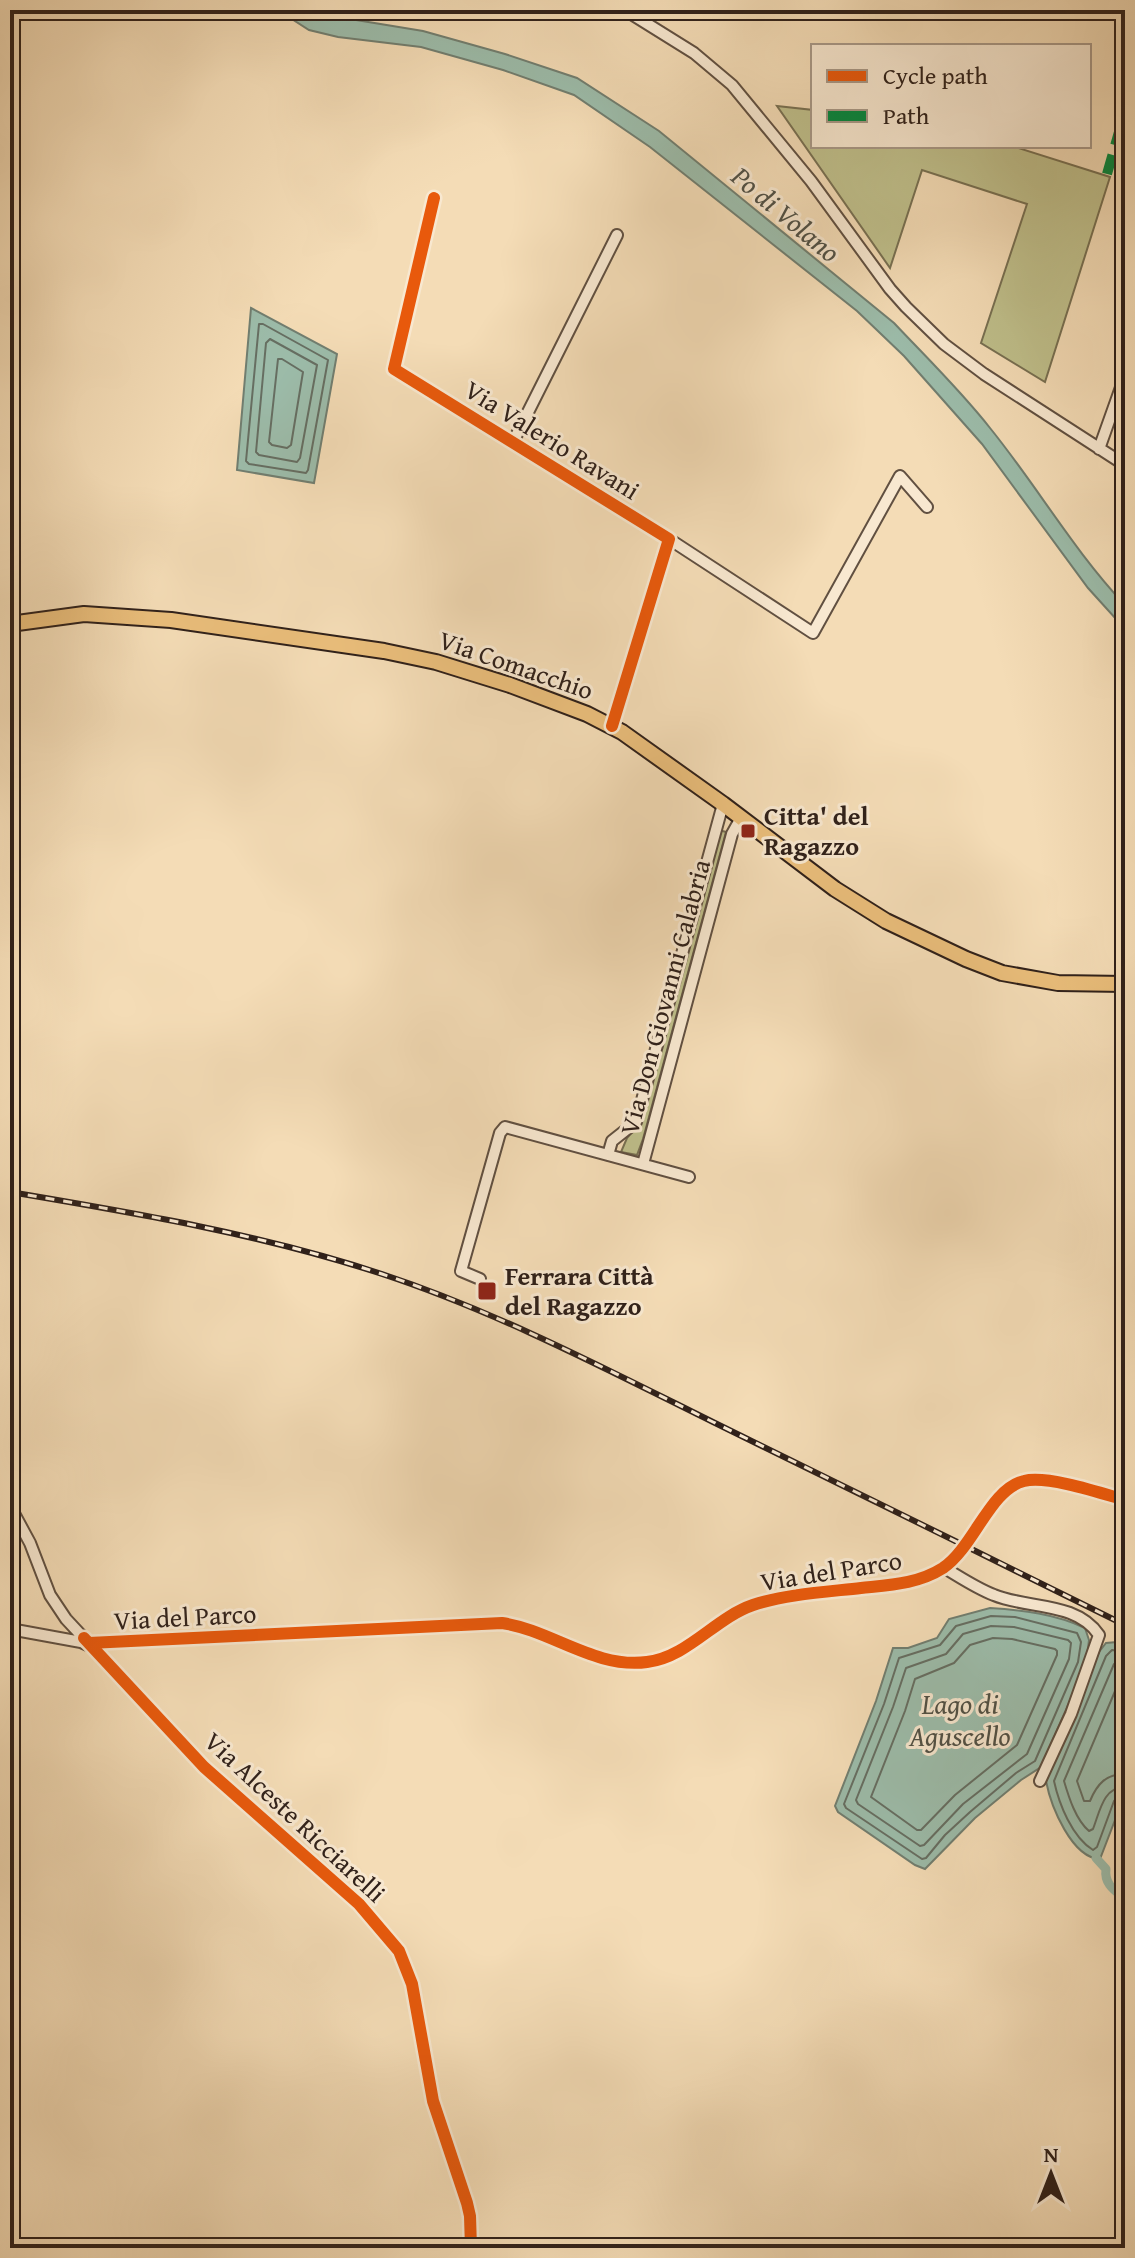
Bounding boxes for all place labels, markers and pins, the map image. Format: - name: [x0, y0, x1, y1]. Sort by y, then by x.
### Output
- place label: Citta' del Ragazzo: [764, 796, 869, 865]
- marker: Citta' del Ragazzo: [739, 822, 757, 840]
- place label: Ferrara Città del Ragazzo: [505, 1256, 654, 1325]
- marker: Ferrara Città del Ragazzo: [476, 1280, 498, 1302]

